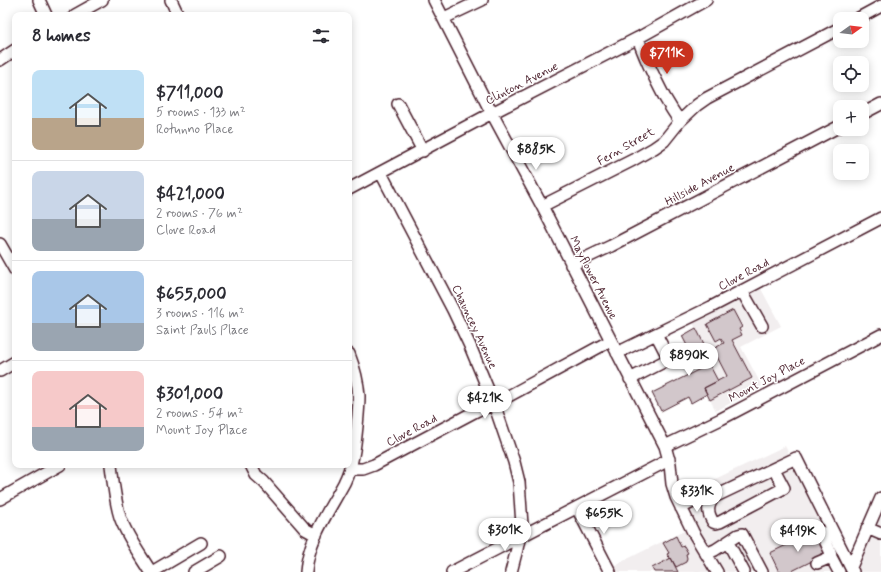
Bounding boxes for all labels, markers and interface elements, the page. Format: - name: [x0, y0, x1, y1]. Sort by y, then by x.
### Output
- north arrow: [833, 12, 869, 48]
- map controls: [833, 12, 869, 180]
- text: 8 homes: [32, 25, 91, 47]
- icon: filters: [310, 25, 332, 47]
- pin: $711K: [639, 41, 695, 75]
- text: $711K: [649, 45, 685, 62]
- button: locate: [833, 56, 869, 92]
- street label: Clinton Avenue: [483, 59, 561, 109]
- text: $711,000: [156, 82, 223, 104]
- icon: home: [64, 86, 112, 134]
- button: +: [833, 100, 869, 136]
- text: 5 rooms · 133 m²: [156, 104, 246, 121]
- text: Rotunno Place: [156, 121, 234, 138]
- street label: Fern Street: [594, 124, 658, 170]
- pin: $885K: [508, 137, 564, 171]
- text: $885K: [517, 141, 555, 158]
- button: −: [833, 144, 869, 180]
- street label: Hillside Avenue: [662, 160, 738, 210]
- text: $421,000: [156, 183, 225, 205]
- icon: home: [64, 187, 112, 235]
- text: 2 rooms · 76 m²: [156, 205, 243, 222]
- text: Clove Road: [156, 222, 216, 239]
- street label: Mayflower Avenue: [565, 234, 621, 323]
- street label: Clove Road: [716, 255, 772, 295]
- street label: Chauncey Avenue: [447, 282, 501, 372]
- text: $655,000: [156, 283, 226, 305]
- icon: home: [64, 287, 112, 335]
- text: 3 rooms · 116 m²: [156, 305, 245, 322]
- text: Saint Pauls Place: [156, 322, 249, 339]
- pin: $890K: [661, 343, 717, 377]
- text: $890K: [669, 347, 709, 364]
- street label: Mount Joy Place: [726, 353, 808, 407]
- text: $301,000: [156, 383, 223, 405]
- pin: $421K: [457, 386, 513, 420]
- icon: home: [64, 387, 112, 435]
- text: $421K: [467, 390, 503, 407]
- text: 2 rooms · 54 m²: [156, 405, 243, 422]
- street label: Clove Road: [384, 411, 440, 451]
- text: Mount Joy Place: [156, 422, 247, 439]
- pin: $331K: [669, 479, 725, 513]
- text: $331K: [680, 483, 714, 500]
- pin: $655K: [576, 501, 632, 535]
- text: $655K: [585, 505, 623, 522]
- pin: $301K: [477, 518, 533, 552]
- pin: $419K: [770, 519, 826, 553]
- text: $301K: [487, 522, 523, 539]
- text: $419K: [780, 523, 816, 540]

